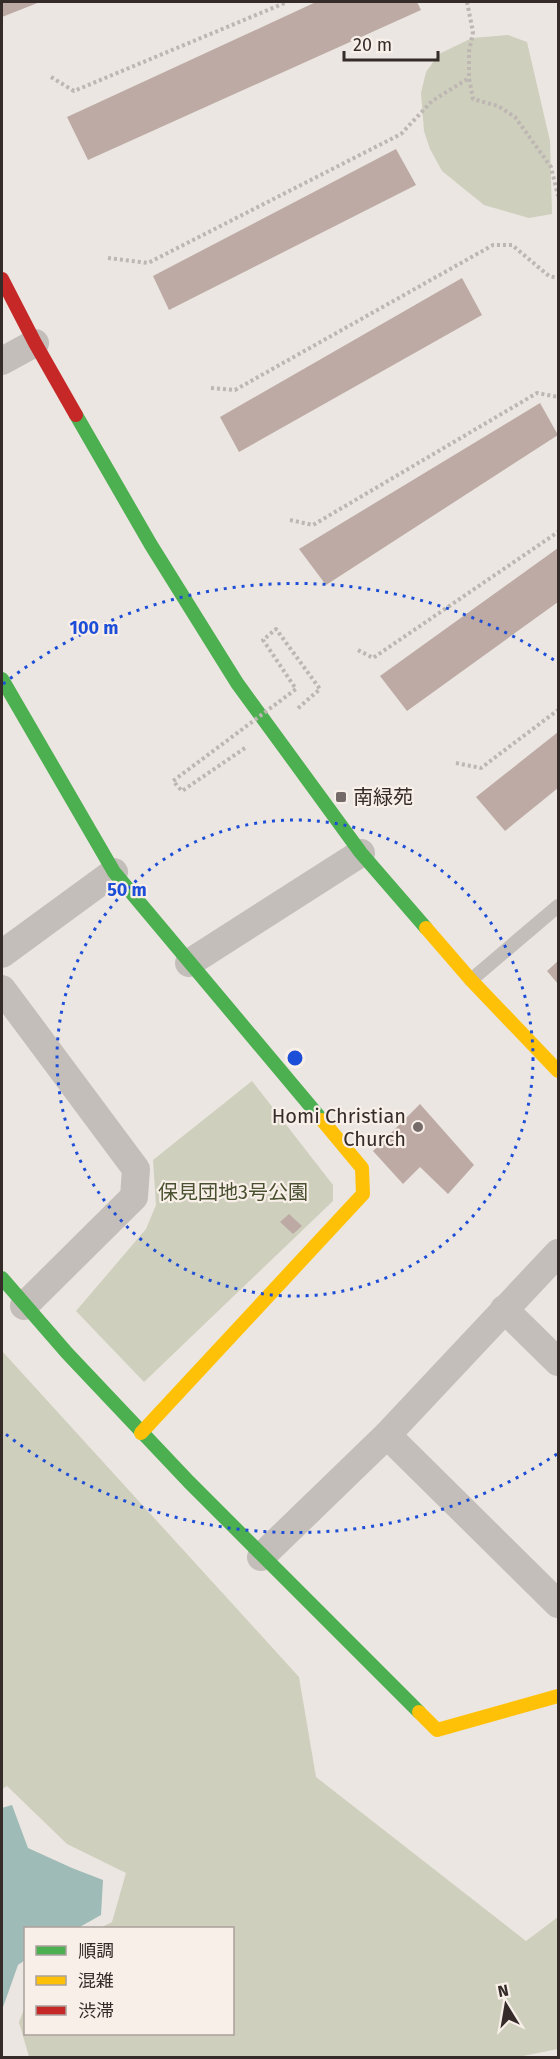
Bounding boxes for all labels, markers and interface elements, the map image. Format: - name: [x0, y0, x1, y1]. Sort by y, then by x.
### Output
- scale bar: [344, 24, 438, 62]
- text: 20 m: [353, 34, 392, 56]
- text: 100 m: [70, 617, 118, 639]
- place label: 南緑苑: [353, 785, 413, 809]
- marker: 南緑苑: [334, 790, 348, 804]
- text: 50 m: [107, 879, 147, 901]
- centre of rings: [285, 1048, 305, 1068]
- place label: Homi Christian Church: [272, 1104, 406, 1151]
- marker: Homi Christian Church: [411, 1120, 425, 1134]
- park label: 保見団地3号公園: [158, 1180, 308, 1204]
- legend: [24, 1927, 234, 2035]
- text: 順調: [78, 1940, 114, 1962]
- text: 混雑: [78, 1970, 114, 1992]
- north arrow: [476, 1975, 536, 2035]
- text: N: [496, 1980, 510, 2001]
- text: 渋滞: [78, 2000, 114, 2022]

